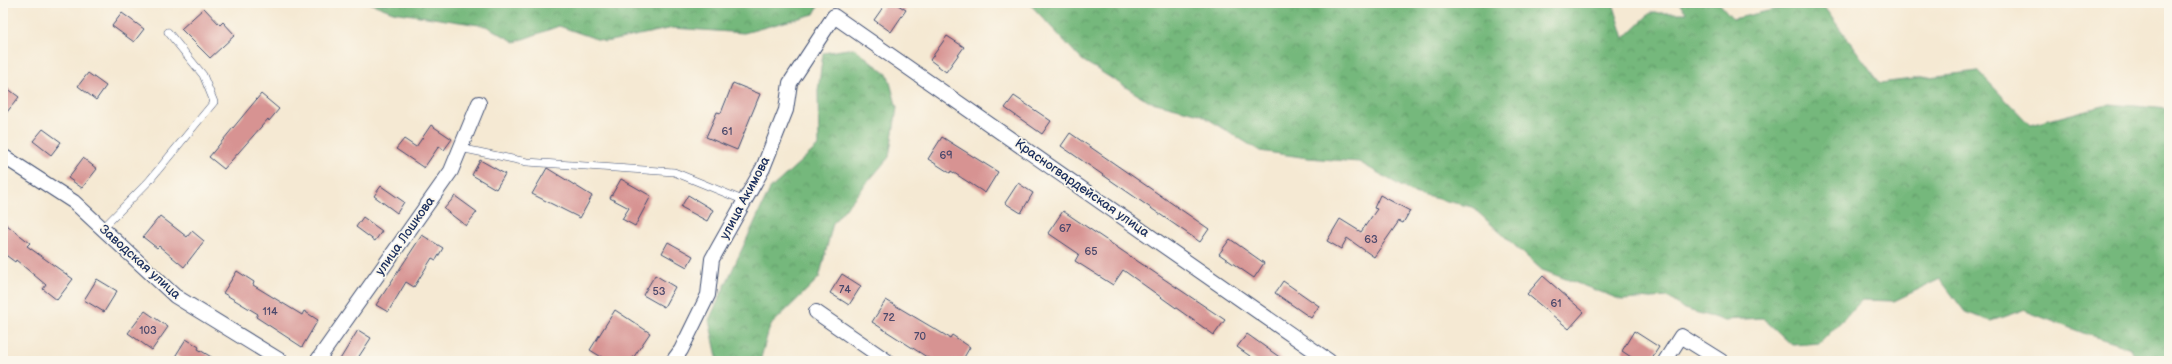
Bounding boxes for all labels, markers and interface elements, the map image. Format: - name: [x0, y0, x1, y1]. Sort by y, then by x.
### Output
- house number: 61: [722, 125, 732, 138]
- street label: Красногвардейская улица: [1012, 135, 1153, 241]
- house number: 69: [939, 149, 953, 162]
- street label: улица Акимова: [716, 154, 774, 242]
- street label: улица Лошкова: [372, 193, 438, 278]
- street label: Заводская улица: [96, 221, 184, 303]
- house number: 67: [1059, 222, 1072, 235]
- house number: 63: [1364, 233, 1378, 246]
- house number: 65: [1084, 245, 1098, 258]
- house number: 74: [839, 283, 851, 296]
- house number: 53: [652, 285, 666, 298]
- house number: 61: [1551, 297, 1561, 310]
- house number: 114: [262, 305, 278, 318]
- house number: 72: [883, 311, 895, 324]
- house number: 103: [139, 324, 157, 337]
- house number: 70: [914, 330, 926, 343]

